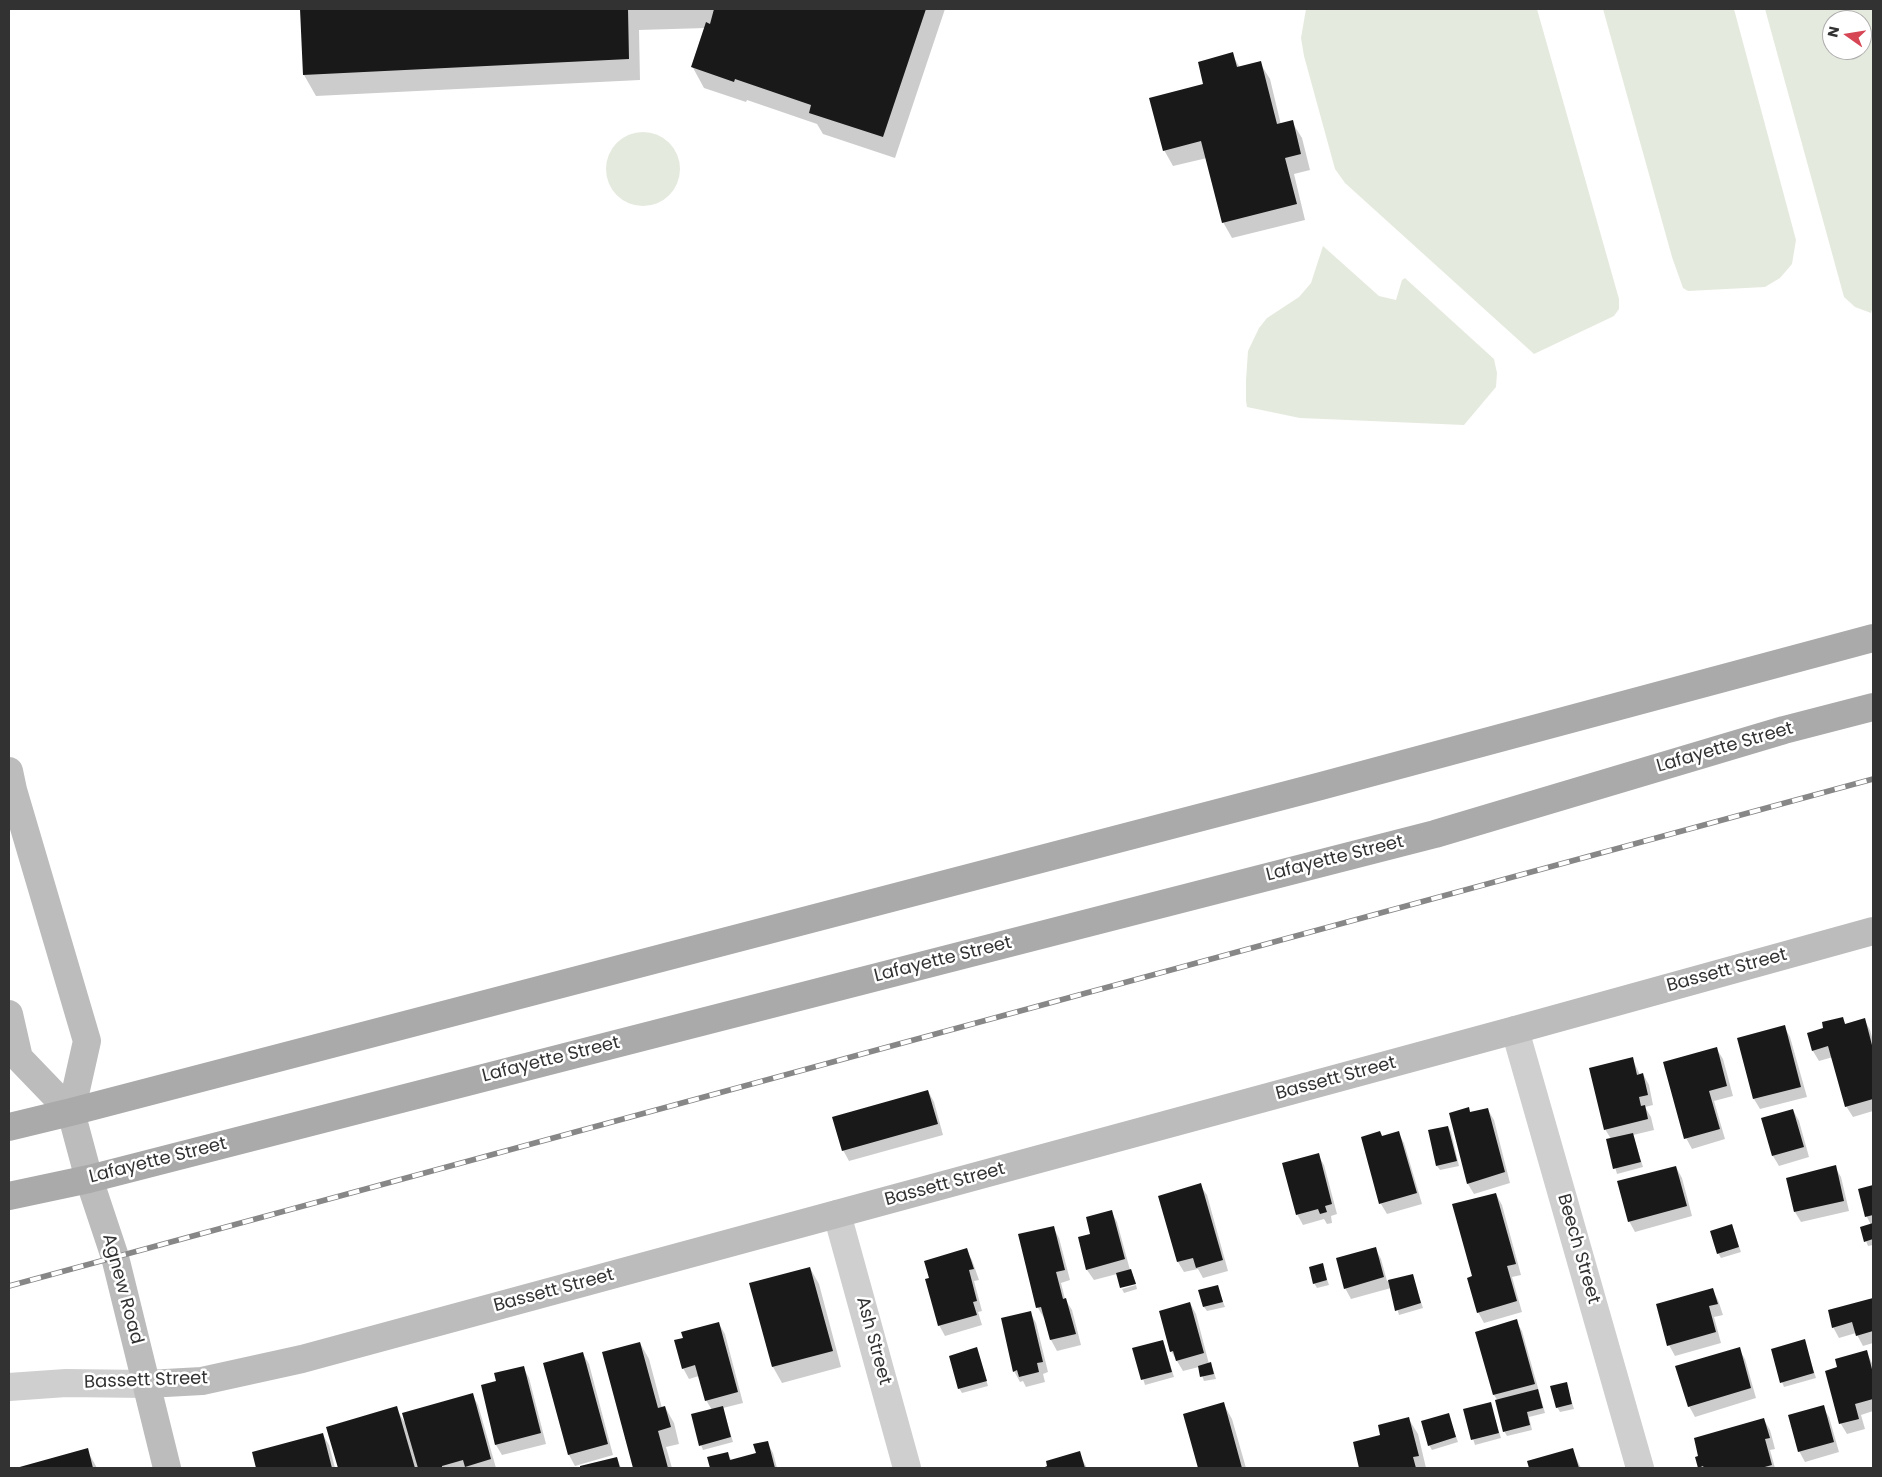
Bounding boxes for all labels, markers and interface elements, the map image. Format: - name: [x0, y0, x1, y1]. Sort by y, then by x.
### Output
- north arrow: [1822, 10, 1872, 60]
- text: N: [1822, 24, 1844, 39]
- street label: Lafayette Street: [1654, 718, 1796, 778]
- street label: Lafayette Street: [1264, 831, 1406, 887]
- street label: Lafayette Street: [872, 932, 1014, 988]
- street label: Bassett Street: [1664, 945, 1790, 997]
- street label: Lafayette Street: [480, 1032, 622, 1088]
- street label: Bassett Street: [1273, 1053, 1399, 1105]
- street label: Lafayette Street: [87, 1133, 229, 1189]
- street label: Bassett Street: [882, 1159, 1008, 1211]
- street label: Beech Street: [1552, 1192, 1604, 1306]
- street label: Agnew Road: [97, 1231, 147, 1347]
- street label: Bassett Street: [491, 1265, 617, 1317]
- street label: Ash Street: [851, 1294, 895, 1388]
- street label: Bassett Street: [84, 1368, 208, 1394]

